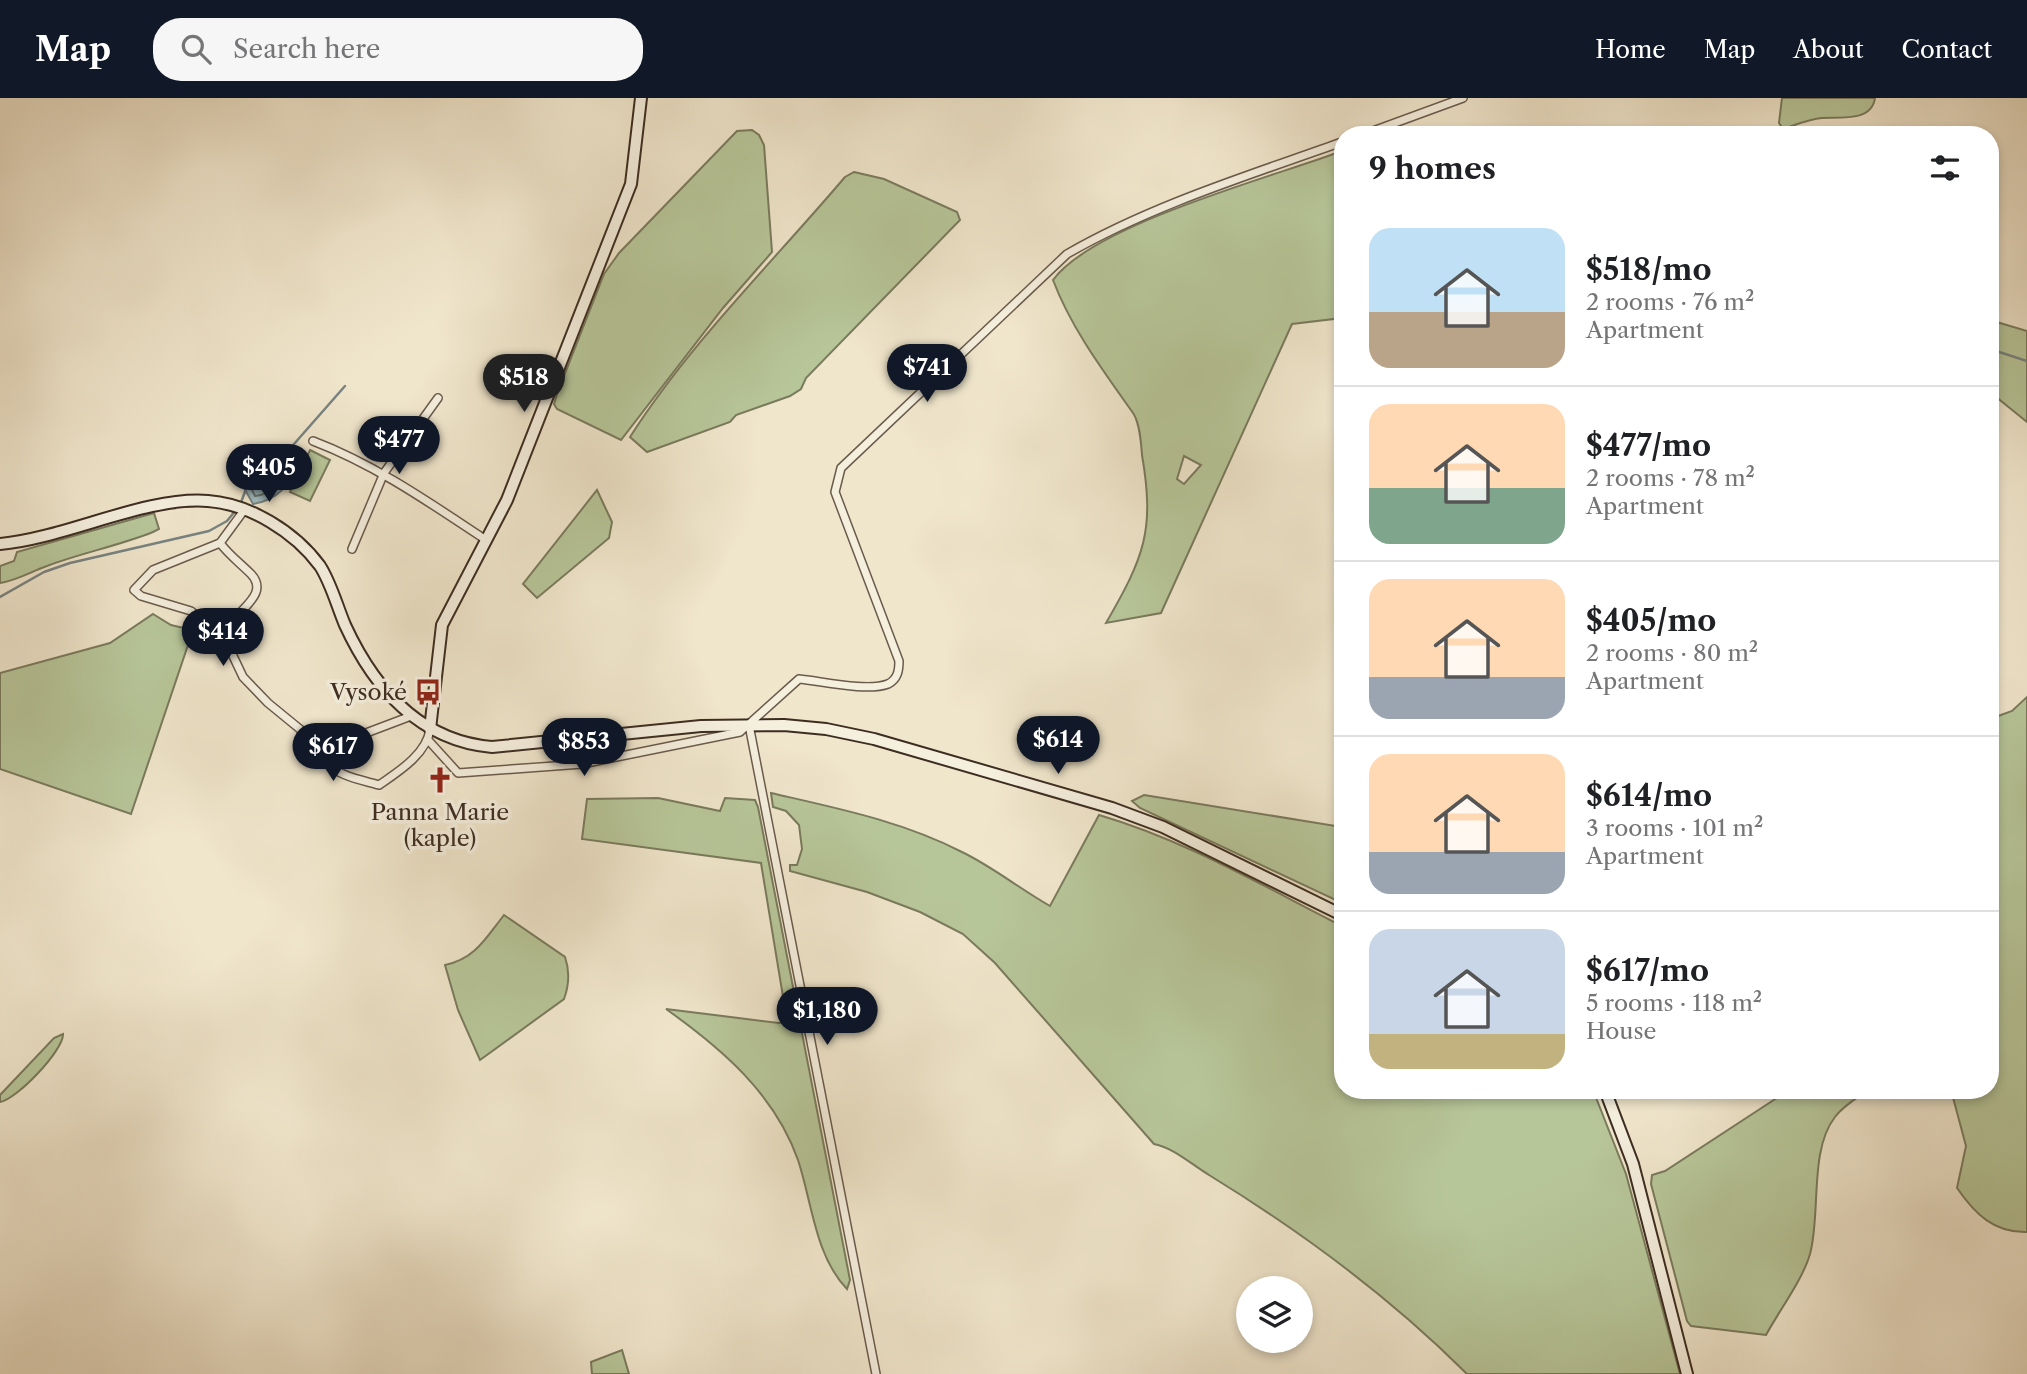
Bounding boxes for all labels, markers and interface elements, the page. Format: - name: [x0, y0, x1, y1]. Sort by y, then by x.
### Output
- search box: [153, 18, 643, 81]
- text: Map: [35, 29, 111, 70]
- icon: search: [177, 30, 215, 68]
- text: Search here: [233, 33, 380, 65]
- text: Home: [1595, 35, 1666, 64]
- text: Map: [1704, 35, 1755, 64]
- text: About: [1793, 35, 1864, 64]
- text: Contact: [1902, 35, 1992, 64]
- icon: filters: [1926, 149, 1964, 187]
- text: 9 homes: [1369, 150, 1496, 187]
- text: $518/mo: [1586, 251, 1711, 288]
- icon: home: [1425, 256, 1509, 340]
- text: 2 rooms · 76 m²: [1586, 288, 1754, 316]
- text: Apartment: [1586, 316, 1704, 344]
- pin: $741: [886, 344, 968, 404]
- text: $741: [903, 353, 951, 381]
- pin: $518: [483, 354, 565, 414]
- text: $518: [499, 363, 549, 391]
- pin: $477: [358, 416, 440, 476]
- text: $477: [374, 425, 424, 453]
- text: $477/mo: [1586, 427, 1711, 464]
- icon: home: [1425, 432, 1509, 516]
- pin: $405: [228, 444, 310, 504]
- text: $405: [242, 453, 296, 481]
- text: 2 rooms · 78 m²: [1586, 464, 1755, 492]
- text: Apartment: [1586, 492, 1704, 520]
- text: $405/mo: [1586, 602, 1716, 639]
- icon: home: [1425, 607, 1509, 691]
- pin: $414: [182, 608, 264, 668]
- text: $414: [198, 617, 248, 645]
- text: 2 rooms · 80 m²: [1586, 639, 1758, 667]
- text: Apartment: [1586, 667, 1704, 695]
- bus stop icon: Vysoké: [413, 677, 443, 707]
- place label: Vysoké: [329, 678, 407, 706]
- pin: $614: [1017, 716, 1099, 776]
- pin: $853: [543, 718, 625, 778]
- pin: $617: [292, 724, 374, 783]
- text: $614: [1033, 725, 1083, 753]
- text: $853: [558, 727, 610, 755]
- text: $617: [309, 732, 357, 760]
- church icon: Panna Marie (kaple): [425, 765, 455, 795]
- text: $614/mo: [1586, 777, 1712, 814]
- icon: home: [1425, 782, 1509, 866]
- place label: Panna Marie (kaple): [371, 798, 509, 852]
- text: 3 rooms · 101 m²: [1586, 814, 1763, 842]
- text: Apartment: [1586, 842, 1704, 870]
- text: $617/mo: [1586, 952, 1709, 989]
- icon: home: [1425, 957, 1509, 1041]
- pin: $1,180: [770, 988, 884, 1047]
- text: 5 rooms · 118 m²: [1586, 989, 1762, 1017]
- text: $1,180: [793, 996, 861, 1024]
- text: House: [1586, 1017, 1656, 1045]
- map controls: [1236, 1276, 1313, 1353]
- button: layers: [1236, 1276, 1313, 1353]

